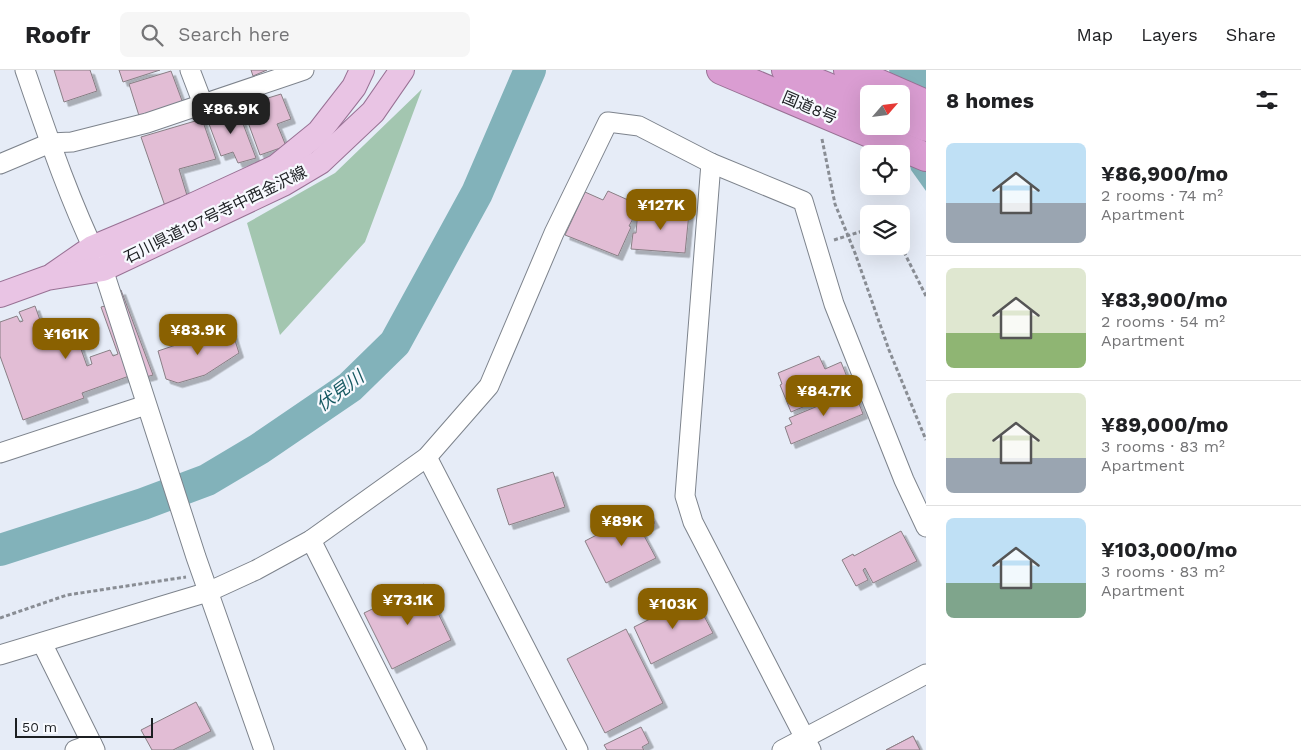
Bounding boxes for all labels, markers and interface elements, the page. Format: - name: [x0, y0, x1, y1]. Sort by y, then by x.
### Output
- search box: [120, 12, 470, 57]
- text: Roofr: [25, 21, 90, 49]
- icon: search: [138, 21, 166, 49]
- text: Search here: [178, 23, 290, 46]
- text: Map: [1076, 24, 1113, 45]
- text: Layers: [1141, 24, 1198, 45]
- text: Share: [1226, 24, 1276, 45]
- north arrow: [860, 85, 910, 135]
- map controls: [860, 85, 910, 255]
- icon: filters: [1253, 86, 1281, 114]
- street label: 国道8号: [779, 87, 840, 128]
- text: 8 homes: [946, 88, 1034, 113]
- pin: ¥86.9K: [190, 92, 272, 135]
- text: ¥86.9K: [203, 99, 259, 118]
- button: locate: [860, 145, 910, 195]
- text: ¥86,900/mo: [1101, 161, 1228, 186]
- street label: 石川県道197号寺中西金沢線: [121, 162, 310, 267]
- icon: home: [986, 163, 1046, 223]
- text: 2 rooms · 74 m²: [1101, 186, 1223, 205]
- pin: ¥127K: [626, 189, 696, 231]
- text: ¥127K: [637, 195, 685, 214]
- button: layers: [860, 205, 910, 255]
- text: Apartment: [1101, 205, 1184, 224]
- text: ¥83,900/mo: [1101, 287, 1227, 312]
- icon: home: [986, 288, 1046, 348]
- text: 2 rooms · 54 m²: [1101, 312, 1225, 331]
- pin: ¥83.9K: [157, 314, 239, 356]
- pin: ¥161K: [31, 318, 101, 360]
- text: ¥83.9K: [170, 320, 226, 339]
- text: ¥161K: [43, 324, 89, 343]
- text: Apartment: [1101, 331, 1184, 350]
- water label: 伏見川: [312, 365, 369, 415]
- pin: ¥84.7K: [783, 374, 865, 417]
- text: ¥84.7K: [797, 381, 851, 400]
- text: ¥89,000/mo: [1101, 412, 1228, 437]
- icon: home: [986, 413, 1046, 473]
- text: 3 rooms · 83 m²: [1101, 437, 1225, 456]
- text: Apartment: [1101, 456, 1184, 475]
- pin: ¥89K: [592, 504, 652, 547]
- text: ¥89K: [601, 511, 643, 530]
- text: ¥103,000/mo: [1101, 537, 1237, 562]
- icon: home: [986, 538, 1046, 598]
- text: 3 rooms · 83 m²: [1101, 562, 1225, 581]
- text: Apartment: [1101, 581, 1184, 600]
- pin: ¥73.1K: [367, 584, 449, 626]
- pin: ¥103K: [638, 588, 708, 630]
- text: ¥73.1K: [383, 590, 433, 609]
- text: ¥103K: [649, 594, 697, 613]
- scale bar: [15, 715, 152, 738]
- text: 50 m: [22, 719, 57, 735]

